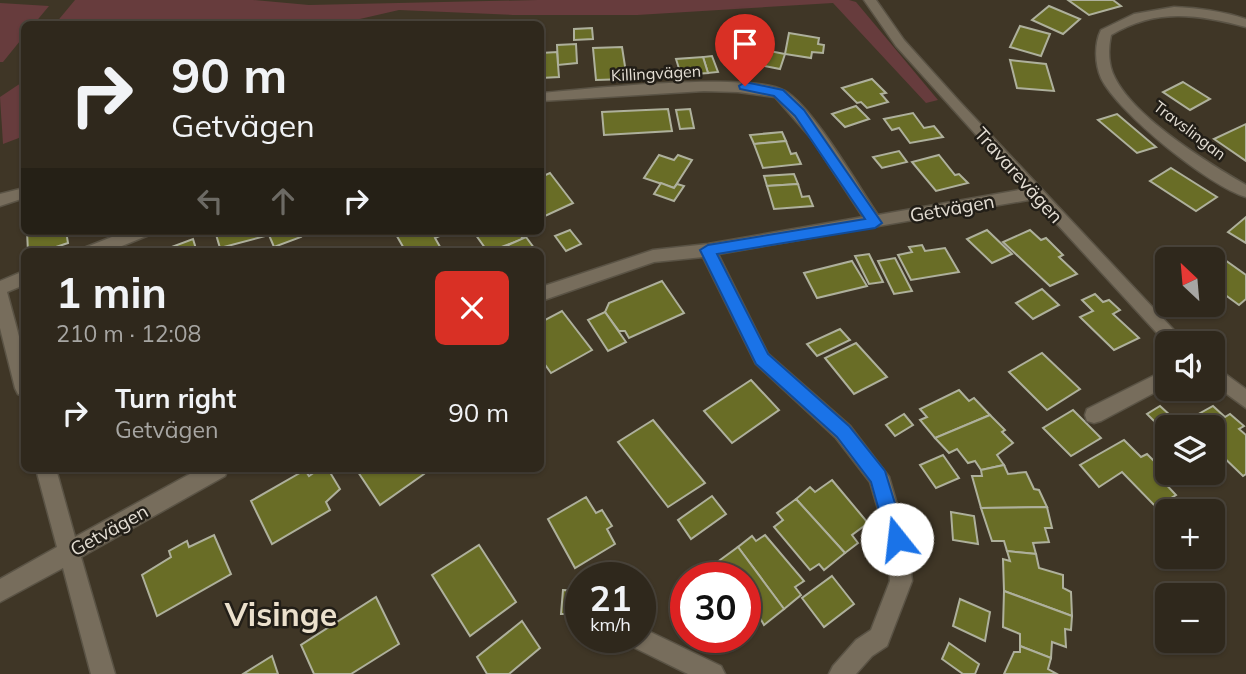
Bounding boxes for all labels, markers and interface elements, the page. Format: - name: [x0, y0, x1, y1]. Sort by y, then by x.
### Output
- pin: [715, 14, 775, 86]
- icon: arrive: [726, 25, 764, 63]
- text: 90 m: [171, 44, 287, 105]
- icon: right: [56, 49, 147, 140]
- street label: Killingvägen: [610, 61, 702, 85]
- street label: Travslingan: [1150, 96, 1230, 164]
- text: Getvägen: [171, 105, 315, 145]
- street label: Travarevägen: [970, 122, 1068, 228]
- icon: left: [191, 182, 229, 220]
- icon: ahead: [264, 182, 302, 220]
- icon: right: [337, 182, 375, 220]
- street label: Getvägen: [908, 189, 996, 227]
- north arrow: [1155, 247, 1225, 317]
- map controls: [1155, 247, 1225, 653]
- text: 1 min: [56, 266, 167, 319]
- button: close: [435, 271, 509, 345]
- text: 210 m · 12:08: [56, 319, 201, 348]
- button: sound: [1155, 331, 1225, 401]
- text: Turn right: [115, 382, 236, 415]
- icon: right: [56, 394, 94, 432]
- text: 90 m: [448, 396, 509, 429]
- text: Getvägen: [115, 415, 218, 444]
- button: layers: [1155, 415, 1225, 485]
- street label: Getvägen: [66, 499, 152, 561]
- button: +: [1155, 499, 1225, 569]
- position arrow: [860, 502, 934, 576]
- speed limit sign: 30: [670, 562, 761, 653]
- text: 21: [589, 576, 632, 620]
- button: −: [1155, 583, 1225, 653]
- district label: Visinge: [224, 594, 337, 634]
- text: km/h: [590, 613, 631, 636]

